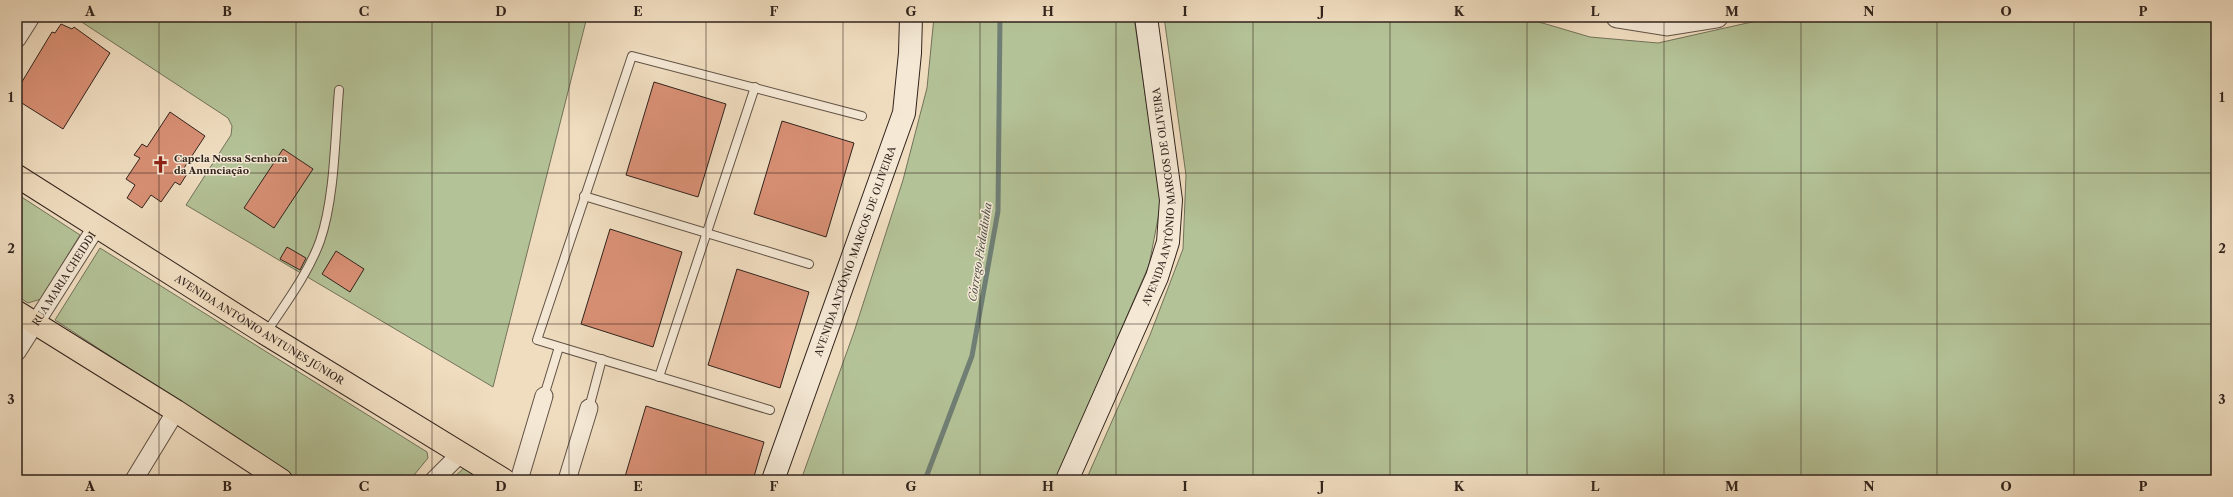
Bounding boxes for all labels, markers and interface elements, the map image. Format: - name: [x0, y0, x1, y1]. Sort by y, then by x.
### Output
- text: A: [84, 3, 96, 19]
- text: B: [222, 3, 232, 19]
- text: C: [359, 3, 369, 19]
- text: D: [495, 3, 507, 19]
- text: E: [633, 3, 643, 19]
- text: F: [770, 3, 779, 19]
- text: G: [905, 3, 917, 19]
- text: H: [1042, 3, 1054, 19]
- text: I: [1182, 3, 1188, 19]
- text: J: [1317, 3, 1325, 19]
- text: K: [1454, 3, 1465, 19]
- text: L: [1591, 3, 1600, 19]
- text: M: [1725, 3, 1739, 19]
- text: N: [1863, 3, 1875, 19]
- text: O: [2000, 3, 2012, 19]
- text: P: [2139, 3, 2148, 19]
- street label: AVENIDA ANTÔNIO MARCOS DE OLIVEIRA: [1138, 86, 1178, 308]
- text: 1: [8, 89, 14, 105]
- text: 1: [2219, 89, 2225, 105]
- street label: AVENIDA ANTÔNIO MARCOS DE OLIVEIRA: [811, 144, 898, 359]
- place label: Capela Nossa Senhora da Anunciação: [174, 152, 288, 177]
- church icon: Capela Nossa Senhora da Anunciação: [151, 154, 171, 174]
- water label: Córrego Piedadinha: [965, 201, 995, 303]
- street label: RUA MARIA CHEIDDI: [29, 229, 99, 328]
- text: 2: [7, 240, 15, 256]
- text: 2: [2218, 240, 2226, 256]
- street label: AVENIDA ANTÔNIO ANTUNES JÚNIOR: [172, 271, 347, 387]
- text: 3: [7, 391, 15, 407]
- text: 3: [2218, 391, 2226, 407]
- text: A: [84, 478, 96, 494]
- text: B: [222, 478, 232, 494]
- text: C: [359, 478, 369, 494]
- text: D: [495, 478, 507, 494]
- text: E: [633, 478, 643, 494]
- text: F: [770, 478, 779, 494]
- text: G: [905, 478, 917, 494]
- text: H: [1042, 478, 1054, 494]
- text: I: [1182, 478, 1188, 494]
- text: J: [1317, 478, 1325, 494]
- text: K: [1454, 478, 1465, 494]
- text: L: [1591, 478, 1600, 494]
- text: M: [1725, 478, 1739, 494]
- text: N: [1863, 478, 1875, 494]
- text: O: [2000, 478, 2012, 494]
- text: P: [2139, 478, 2148, 494]

